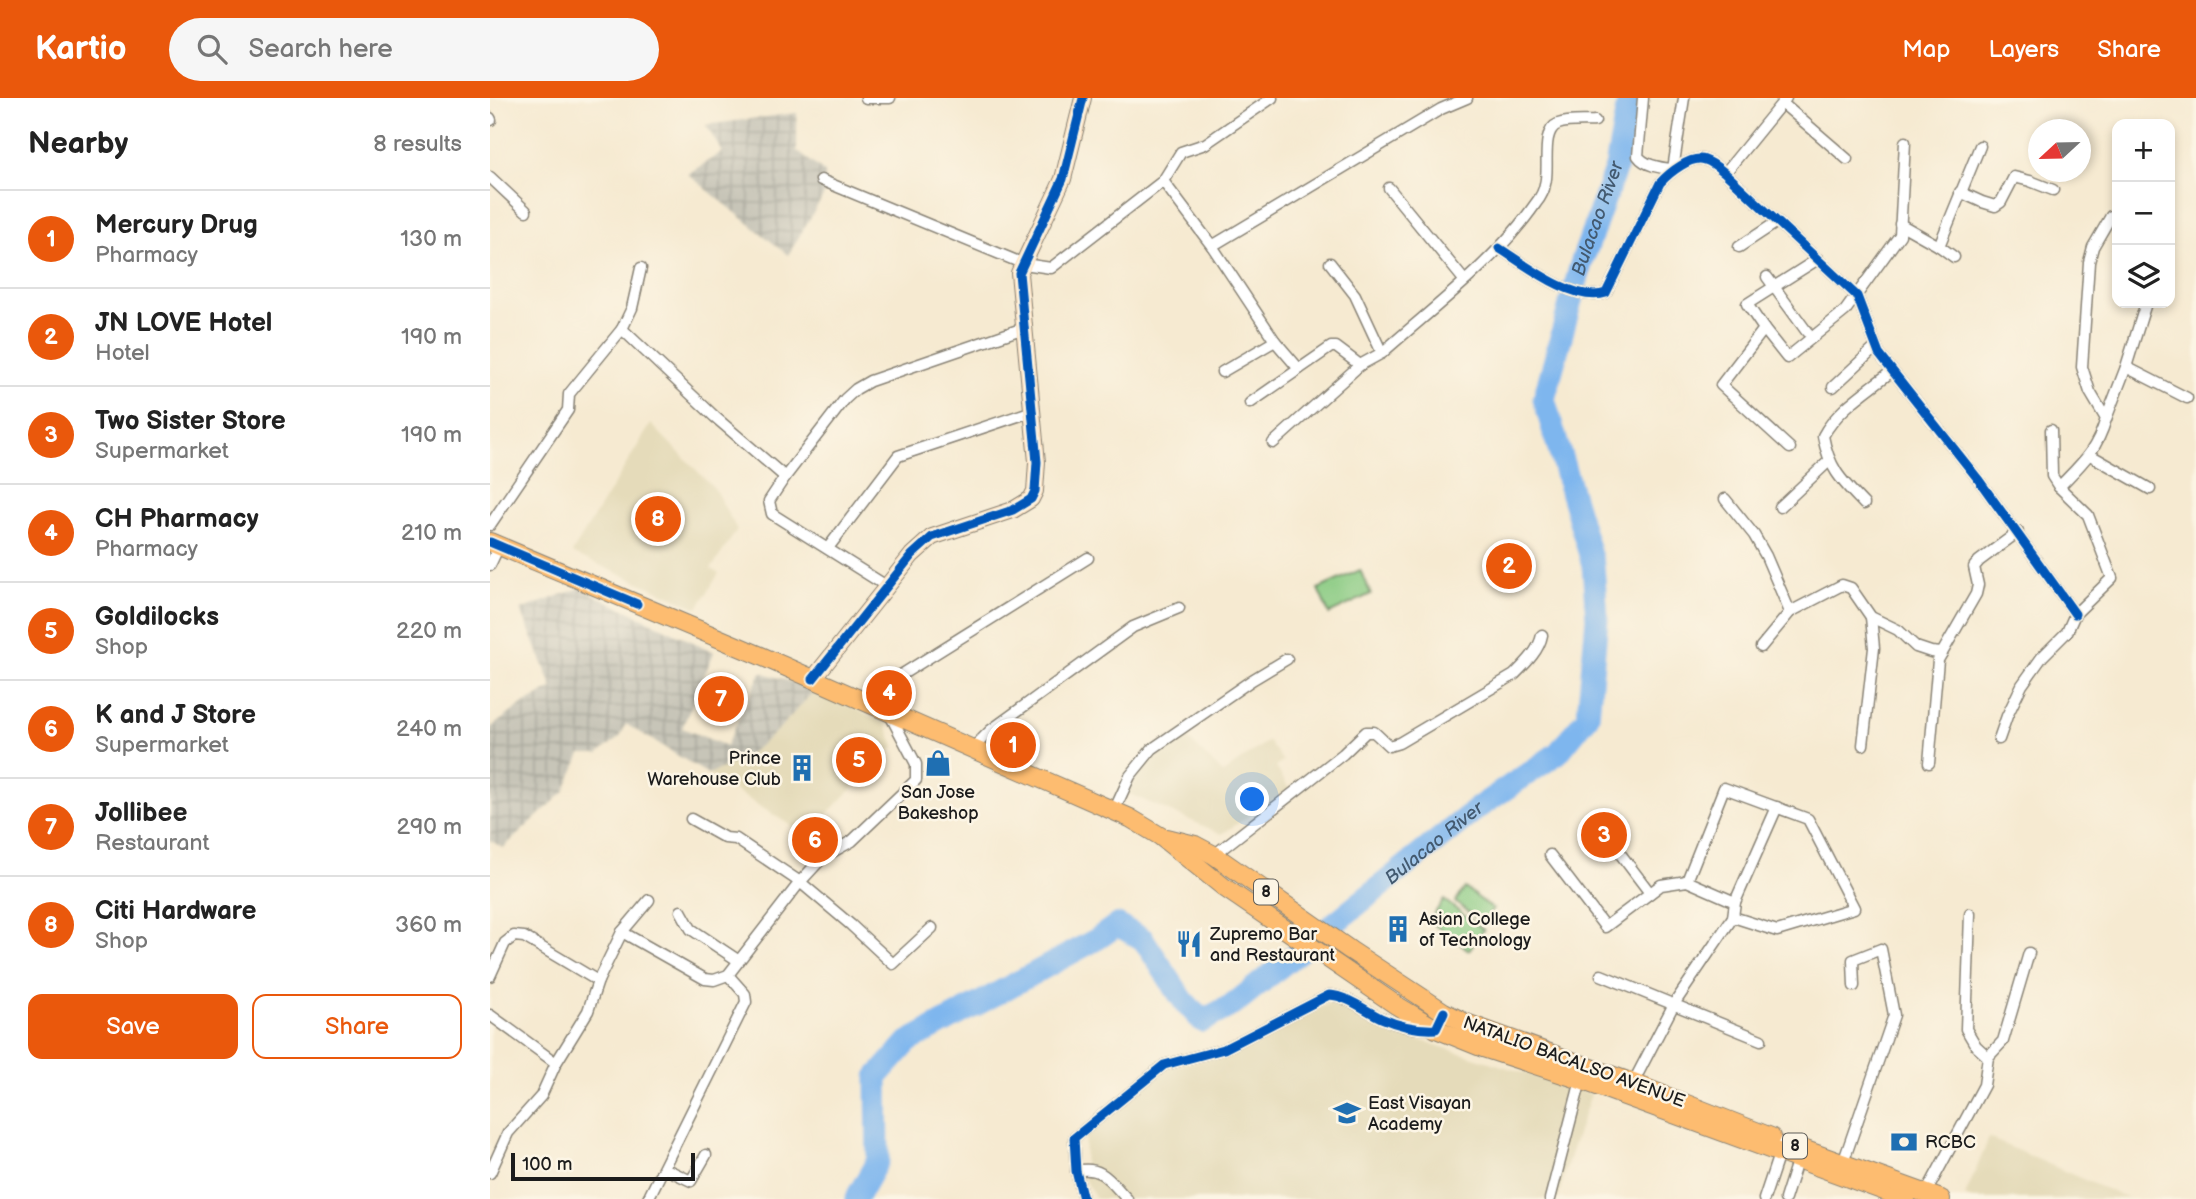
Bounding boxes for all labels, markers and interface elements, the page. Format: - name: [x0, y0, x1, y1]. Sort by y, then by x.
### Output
- search box: [169, 18, 659, 81]
- text: Kartio: [35, 29, 127, 69]
- icon: search: [193, 30, 231, 68]
- text: Search here: [249, 34, 393, 65]
- text: Map: [1902, 35, 1950, 64]
- text: Layers: [1988, 35, 2059, 64]
- text: Share: [2097, 35, 2161, 64]
- north arrow: [2028, 119, 2091, 182]
- map controls: [2112, 119, 2175, 308]
- button: +: [2112, 119, 2175, 182]
- text: Nearby: [28, 126, 128, 162]
- text: 8 results: [373, 130, 462, 158]
- water label: Bulacao River: [1567, 159, 1628, 278]
- button: −: [2112, 182, 2175, 245]
- text: Mercury Drug: [95, 210, 258, 241]
- text: 1: [46, 225, 56, 253]
- text: 130 m: [400, 225, 462, 253]
- text: Pharmacy: [95, 241, 198, 269]
- button: layers: [2112, 245, 2175, 308]
- text: JN LOVE Hotel: [95, 308, 272, 339]
- text: 2: [44, 323, 58, 351]
- text: 190 m: [401, 323, 462, 351]
- text: Hotel: [95, 339, 150, 367]
- text: Two Sister Store: [95, 406, 286, 437]
- text: 3: [44, 421, 58, 449]
- text: 190 m: [401, 421, 462, 449]
- text: Supermarket: [95, 437, 229, 465]
- pin: 8: [635, 493, 681, 545]
- text: CH Pharmacy: [95, 504, 259, 535]
- text: 4: [44, 519, 58, 547]
- text: 210 m: [401, 519, 462, 547]
- text: Pharmacy: [95, 535, 198, 563]
- pin: 2: [1486, 540, 1532, 592]
- text: Goldilocks: [95, 602, 219, 633]
- text: 5: [44, 617, 58, 645]
- text: 220 m: [396, 617, 462, 645]
- text: Shop: [95, 633, 148, 661]
- pin: 4: [866, 667, 912, 719]
- pin: 7: [698, 673, 744, 725]
- text: K and J Store: [95, 700, 256, 731]
- text: 6: [44, 715, 58, 743]
- text: 240 m: [396, 715, 462, 743]
- pin: 1: [990, 719, 1036, 771]
- text: Supermarket: [95, 731, 229, 759]
- pin: 5: [836, 734, 882, 786]
- place label: Prince Warehouse Club: [647, 748, 781, 790]
- shop icon: San Jose Bakeshop: [923, 748, 953, 778]
- building icon: Prince Warehouse Club: [787, 753, 817, 783]
- place label: San Jose Bakeshop: [897, 782, 979, 824]
- your location: [1235, 782, 1269, 816]
- water label: Bulacao River: [1380, 796, 1489, 890]
- text: Jollibee: [95, 798, 187, 829]
- pin: 3: [1581, 809, 1627, 861]
- text: 7: [45, 813, 57, 841]
- text: 290 m: [396, 813, 462, 841]
- pin: 6: [792, 814, 838, 866]
- text: Restaurant: [95, 829, 209, 857]
- road number: 8: [1254, 880, 1278, 904]
- text: Citi Hardware: [95, 896, 257, 927]
- place label: Asian College of Technology: [1419, 909, 1532, 951]
- text: 8: [44, 911, 58, 939]
- text: 360 m: [395, 911, 462, 939]
- building icon: Asian College of Technology: [1383, 914, 1413, 944]
- place label: Zupremo Bar and Restaurant: [1209, 924, 1336, 966]
- text: Shop: [95, 927, 148, 955]
- restaurant icon: Zupremo Bar and Restaurant: [1174, 929, 1204, 959]
- button: Save: [28, 994, 238, 1059]
- button: Share: [252, 994, 462, 1059]
- street label: NATALIO BACALSO AVENUE: [1460, 1012, 1688, 1112]
- place label: East Visayan Academy: [1368, 1093, 1471, 1135]
- school or university icon: East Visayan Academy: [1332, 1098, 1362, 1128]
- bank icon: RCBC: [1889, 1127, 1919, 1157]
- place label: RCBC: [1925, 1132, 1976, 1153]
- road number: 8: [1783, 1134, 1807, 1158]
- scale bar: [511, 1150, 695, 1182]
- text: 100 m: [522, 1153, 573, 1176]

